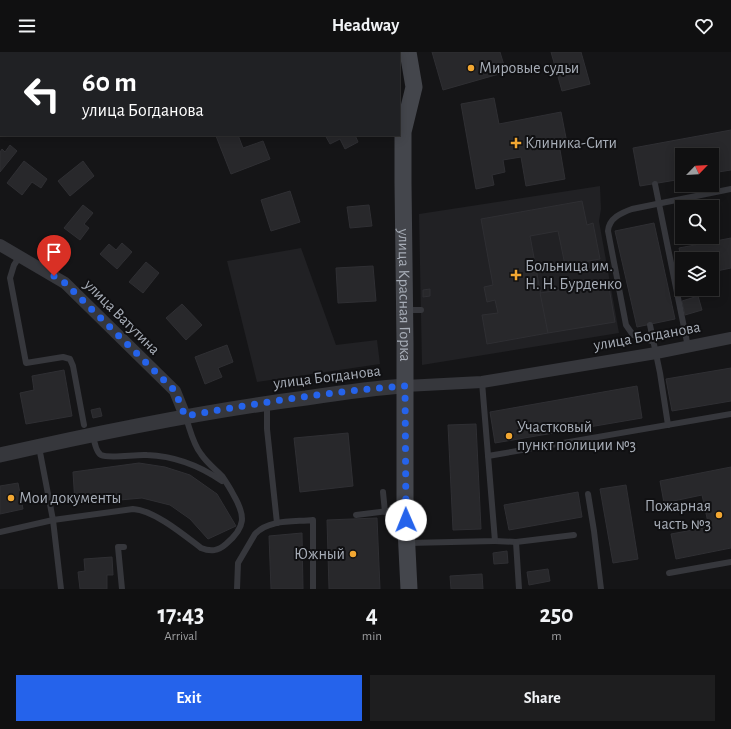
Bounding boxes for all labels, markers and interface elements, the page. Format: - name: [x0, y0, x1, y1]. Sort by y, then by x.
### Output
- icon: menu: [16, 15, 38, 37]
- icon: heart: [693, 15, 715, 37]
- text: Headway: [332, 17, 399, 35]
- place label: Мировые судьи: [479, 60, 579, 77]
- marker: Мировые судьи: [466, 63, 476, 73]
- icon: left: [16, 68, 68, 120]
- text: 60 m: [82, 69, 137, 97]
- text: улица Богданова: [82, 102, 204, 120]
- place label: Клиника-Сити: [525, 135, 617, 151]
- marker: Клиника-Сити: [510, 137, 522, 149]
- north arrow: [675, 148, 719, 192]
- map controls: [675, 148, 719, 296]
- button: search: [675, 200, 719, 244]
- street label: улица Красная Горка: [395, 228, 413, 362]
- pin: [37, 235, 71, 276]
- icon: arrive: [43, 241, 65, 263]
- button: layers: [675, 252, 719, 296]
- place label: Больница им. Н. Н. Бурденко: [525, 258, 622, 293]
- marker: Больница им. Н. Н. Бурденко: [510, 269, 522, 281]
- street label: улица Ватутина: [80, 275, 163, 359]
- street label: улица Богданова: [591, 319, 702, 354]
- street label: улица Богданова: [271, 362, 382, 393]
- place label: Участковый пункт полиции №3: [517, 419, 636, 454]
- marker: Участковый пункт полиции №3: [504, 431, 514, 441]
- place label: Мои документы: [19, 490, 122, 507]
- marker: Мои документы: [6, 493, 16, 503]
- place label: Пожарная часть №3: [645, 498, 711, 532]
- position arrow: [385, 499, 427, 541]
- marker: Пожарная часть №3: [714, 510, 724, 520]
- place label: Южный: [294, 546, 345, 562]
- marker: Южный: [348, 549, 358, 559]
- text: 17:43: [157, 603, 204, 627]
- text: 4: [366, 603, 378, 627]
- text: 250: [539, 603, 574, 627]
- text: Arrival: [164, 630, 198, 643]
- text: min: [362, 630, 382, 643]
- text: m: [551, 630, 562, 643]
- button: Exit: [16, 675, 362, 721]
- button: Share: [370, 675, 715, 721]

